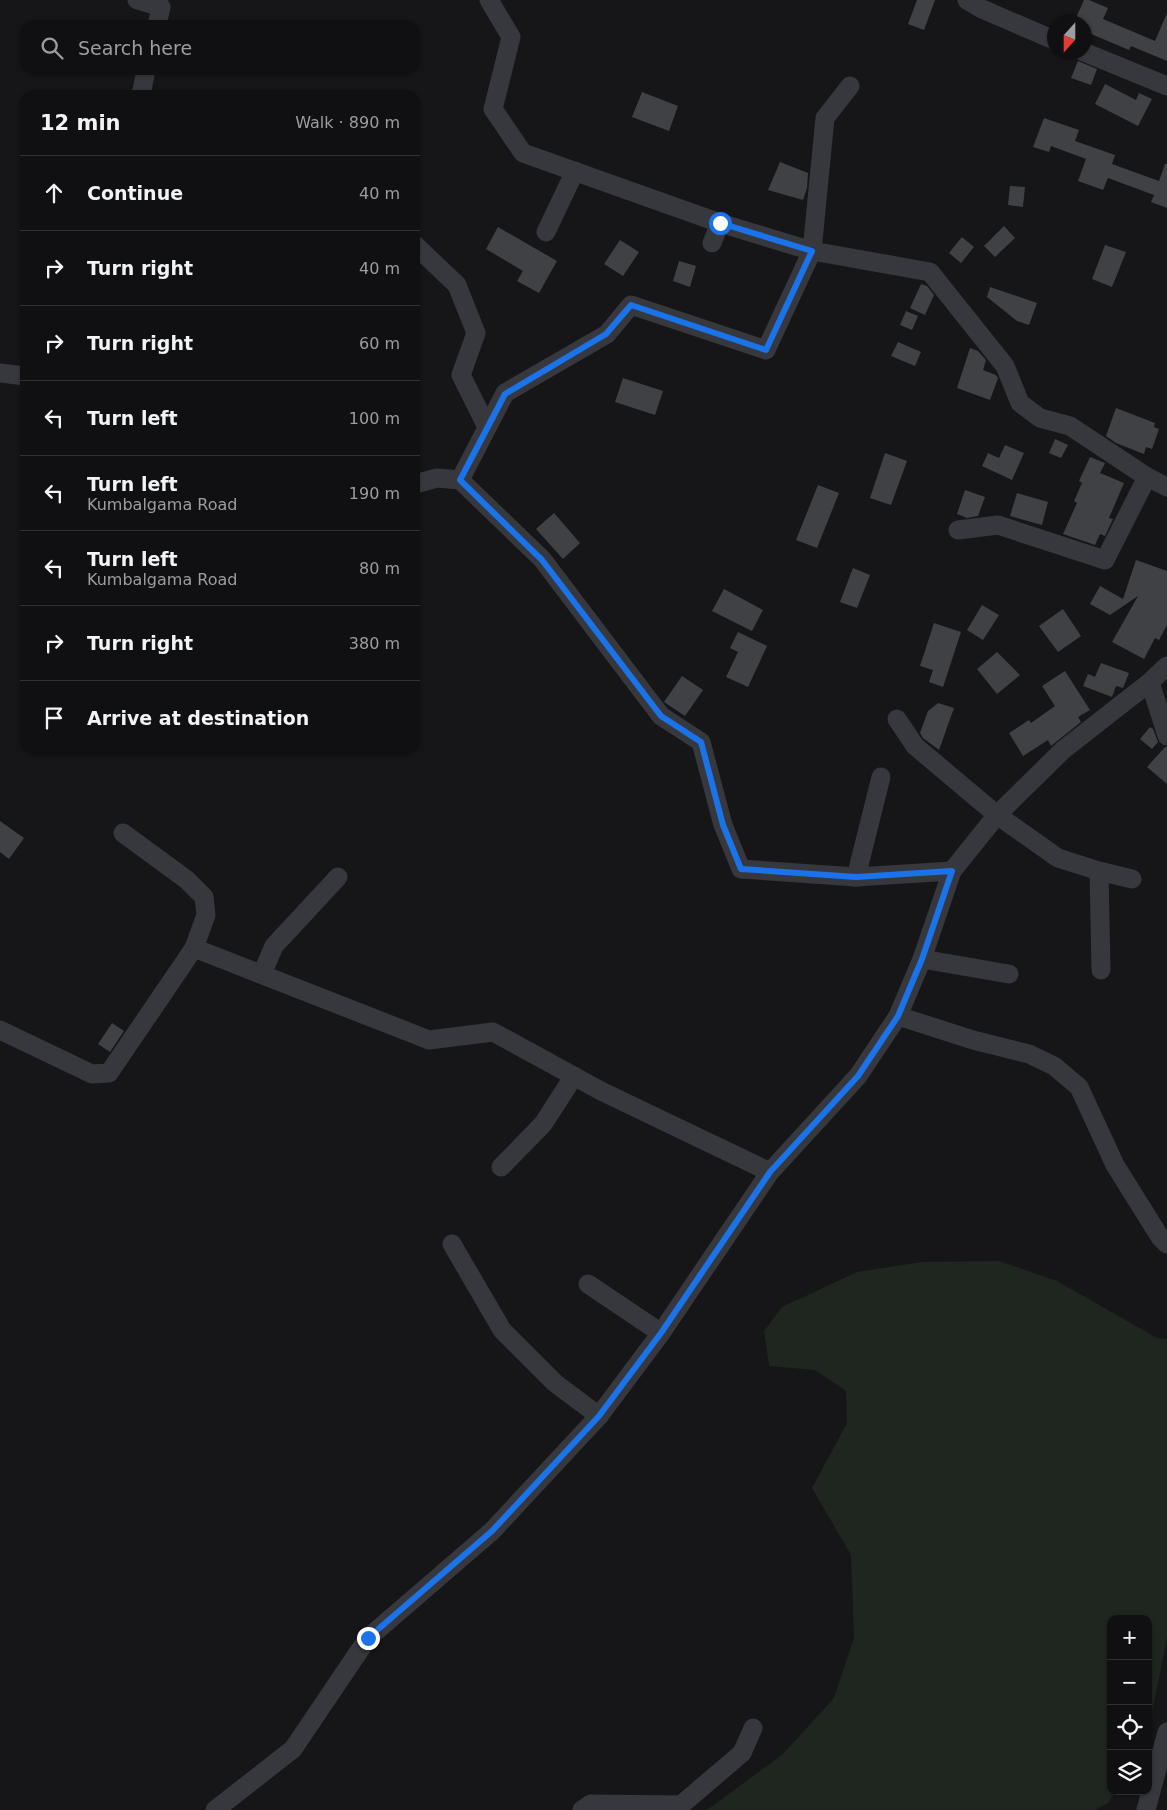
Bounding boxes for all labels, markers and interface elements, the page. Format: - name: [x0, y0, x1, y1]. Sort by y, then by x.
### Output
- north arrow: [1047, 15, 1092, 60]
- search box: [20, 20, 420, 75]
- icon: search: [38, 34, 66, 62]
- text: Search here: [78, 37, 192, 59]
- text: 12 min: [40, 111, 121, 135]
- text: Walk · 890 m: [295, 113, 400, 132]
- icon: ahead: [40, 179, 68, 207]
- text: Continue: [87, 182, 183, 204]
- text: 40 m: [359, 184, 400, 203]
- route start: [709, 212, 732, 235]
- icon: right: [40, 254, 68, 282]
- text: Turn right: [87, 257, 193, 279]
- text: 40 m: [359, 259, 400, 278]
- icon: right: [40, 329, 68, 357]
- text: Turn right: [87, 332, 193, 354]
- text: 60 m: [359, 334, 400, 353]
- icon: left: [40, 404, 68, 432]
- text: Turn left: [87, 407, 178, 429]
- text: 100 m: [349, 409, 400, 428]
- text: Turn left: [87, 473, 178, 495]
- icon: left: [40, 479, 68, 507]
- text: 190 m: [349, 484, 400, 503]
- text: Kumbalgama Road: [87, 495, 237, 514]
- text: Turn left: [87, 548, 178, 570]
- icon: left: [40, 554, 68, 582]
- text: 80 m: [359, 559, 400, 578]
- text: Kumbalgama Road: [87, 570, 237, 589]
- icon: right: [40, 629, 68, 657]
- text: Turn right: [87, 632, 193, 654]
- text: 380 m: [349, 634, 400, 653]
- icon: arrive: [40, 704, 68, 732]
- text: Arrive at destination: [87, 707, 309, 729]
- map controls: [1107, 1615, 1152, 1795]
- button: +: [1107, 1615, 1152, 1660]
- route end: [357, 1627, 380, 1650]
- button: −: [1107, 1660, 1152, 1705]
- button: locate: [1107, 1705, 1152, 1750]
- button: layers: [1107, 1750, 1152, 1795]

